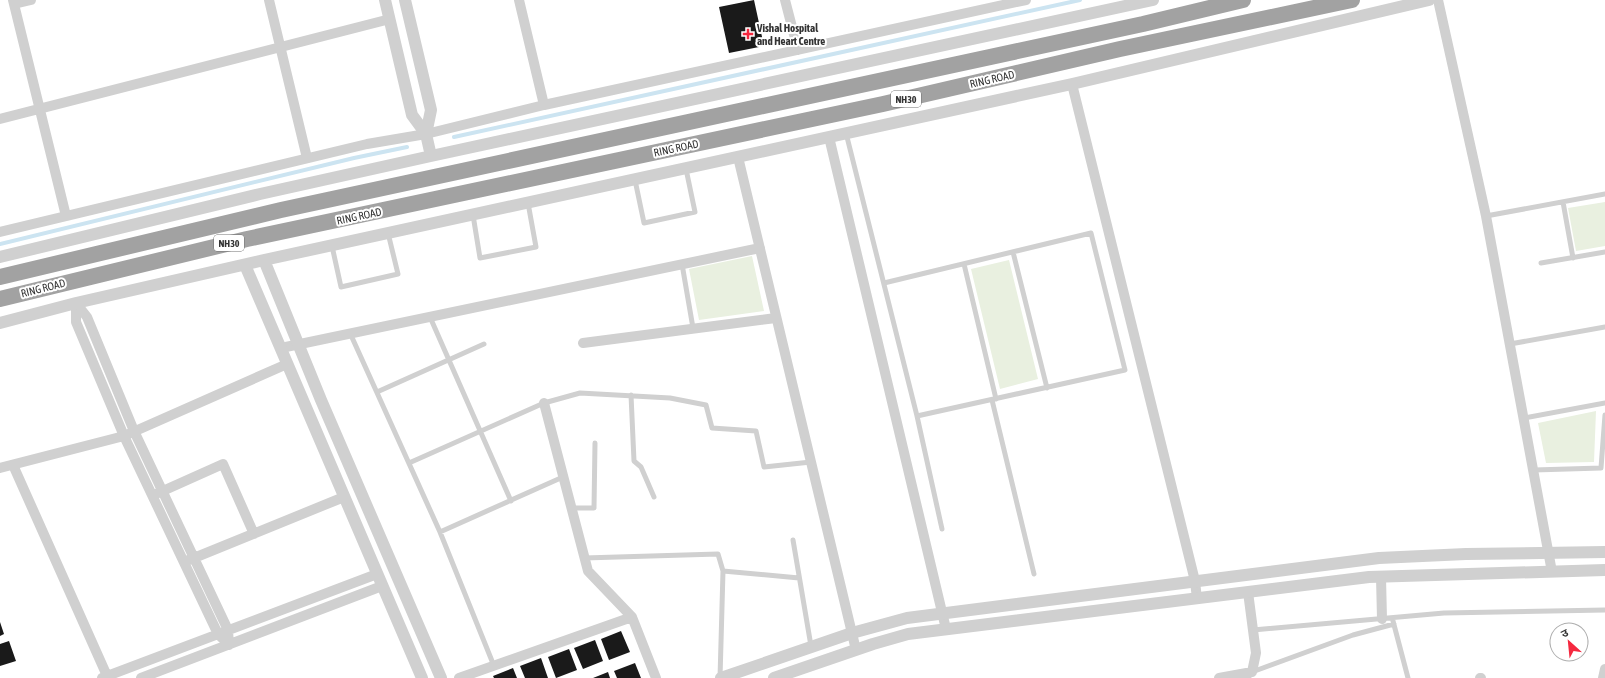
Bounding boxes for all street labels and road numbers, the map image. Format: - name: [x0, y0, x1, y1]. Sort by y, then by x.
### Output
- street label: RING ROAD: [968, 68, 1016, 90]
- road number: NH30: [891, 91, 921, 107]
- street label: RING ROAD: [652, 137, 700, 159]
- street label: RING ROAD: [335, 205, 383, 227]
- road number: NH30: [214, 235, 244, 251]
- street label: RING ROAD: [19, 277, 67, 299]

